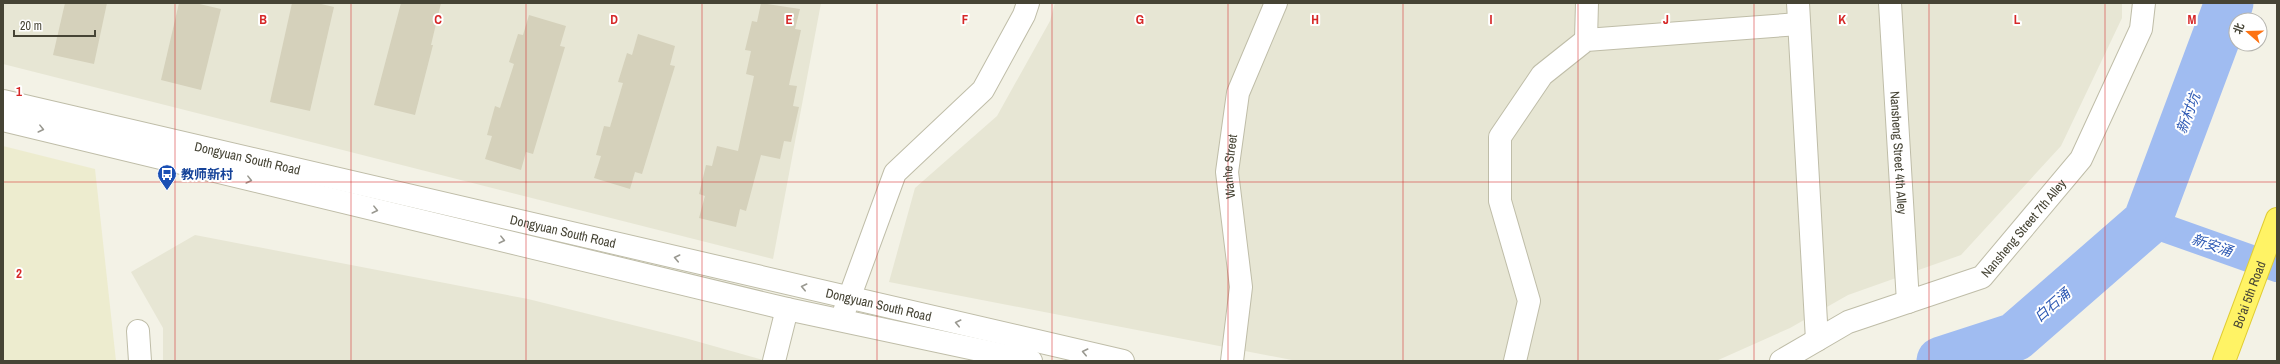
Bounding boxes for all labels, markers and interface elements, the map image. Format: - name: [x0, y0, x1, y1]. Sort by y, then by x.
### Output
- text: B: [259, 11, 267, 28]
- text: C: [434, 11, 442, 28]
- text: D: [610, 11, 618, 28]
- text: E: [785, 11, 793, 28]
- text: F: [962, 11, 969, 28]
- text: G: [1136, 11, 1144, 28]
- text: H: [1311, 11, 1319, 28]
- text: I: [1490, 11, 1493, 28]
- text: J: [1663, 11, 1669, 28]
- text: K: [1838, 11, 1846, 28]
- text: L: [2014, 11, 2021, 28]
- text: M: [2188, 11, 2197, 28]
- scale bar: [14, 12, 95, 38]
- north arrow: [2228, 12, 2268, 52]
- text: 20 m: [20, 18, 42, 34]
- text: 北: [2230, 21, 2247, 36]
- text: 1: [16, 83, 22, 100]
- water label: 新村坑: [2172, 88, 2205, 136]
- street label: Nansheng Street 4th Alley: [1887, 91, 1911, 216]
- one-way arrow: [38, 125, 44, 133]
- street label: Wanhe Street: [1218, 133, 1241, 200]
- street label: Dongyuan South Road: [193, 137, 302, 178]
- bus stop icon: 教师新村: [156, 163, 178, 191]
- place label: 教师新村: [181, 166, 233, 183]
- one-way arrow: [246, 175, 252, 183]
- street label: Nansheng Street 7th Alley: [1977, 175, 2070, 281]
- one-way arrow: [372, 205, 379, 214]
- street label: Dongyuan South Road: [509, 211, 618, 252]
- water label: 新安涌: [2189, 230, 2237, 261]
- one-way arrow: [499, 236, 505, 244]
- one-way arrow: [674, 254, 681, 263]
- street label: Bo'ai 5th Road: [2229, 259, 2269, 330]
- text: 2: [16, 265, 22, 282]
- water label: 白石涌: [2030, 283, 2075, 326]
- one-way arrow: [801, 284, 807, 292]
- street label: Dongyuan South Road: [824, 284, 933, 325]
- one-way arrow: [955, 319, 962, 328]
- one-way arrow: [1081, 349, 1088, 357]

